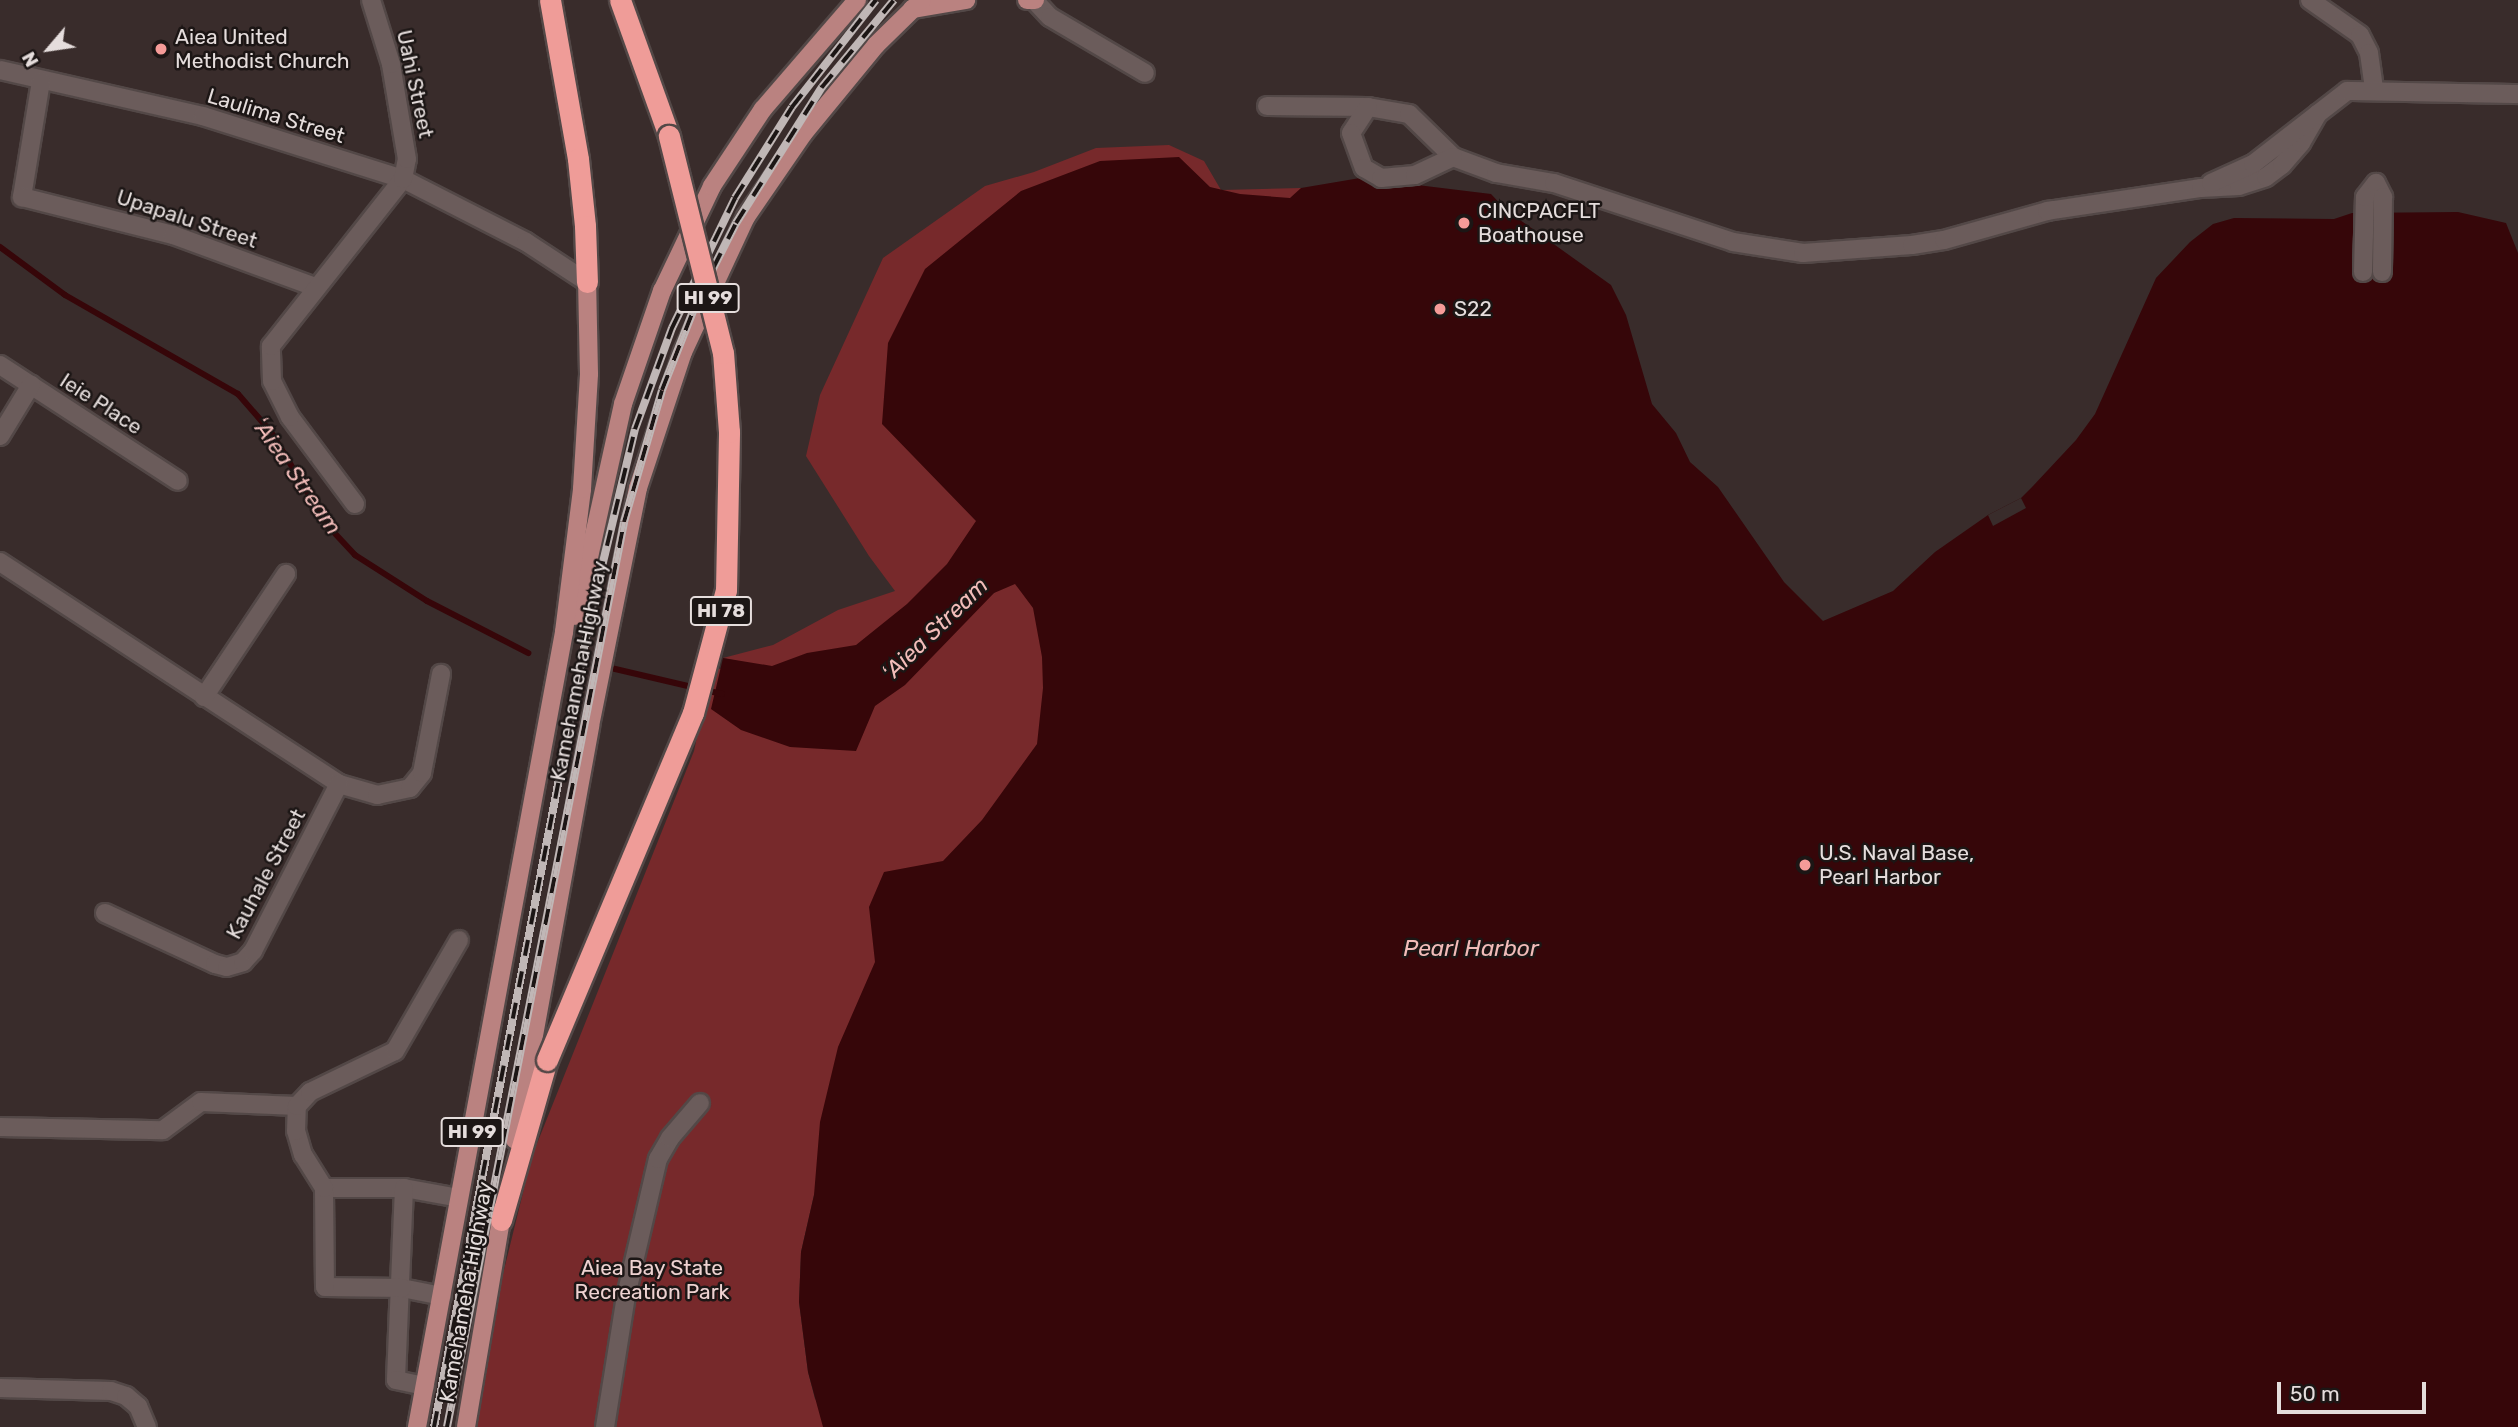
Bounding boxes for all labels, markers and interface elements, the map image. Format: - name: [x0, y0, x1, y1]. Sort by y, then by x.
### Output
- north arrow: [14, 14, 84, 84]
- place label: Aiea United Methodist Church: [175, 24, 350, 74]
- street label: Uahi Street: [391, 28, 439, 140]
- marker: Aiea United Methodist Church: [153, 41, 169, 57]
- text: N: [17, 48, 44, 71]
- street label: Laulima Street: [204, 83, 348, 149]
- street label: Upapalu Street: [113, 184, 261, 254]
- place label: CINCPACFLT Boathouse: [1478, 198, 1600, 248]
- marker: CINCPACFLT Boathouse: [1456, 215, 1472, 231]
- road number: HI 99: [676, 282, 740, 314]
- place label: S22: [1454, 296, 1492, 322]
- marker: S22: [1432, 301, 1448, 317]
- street label: Ieie Place: [55, 368, 147, 440]
- water label: ʻAiea Stream: [246, 412, 348, 540]
- street label: Kamehameha Highway: [545, 559, 613, 783]
- water label: ʻAiea Stream: [876, 572, 994, 686]
- road number: HI 78: [690, 596, 752, 626]
- street label: Kauhale Street: [221, 805, 311, 943]
- place label: U.S. Naval Base, Pearl Harbor: [1819, 840, 1974, 890]
- marker: U.S. Naval Base, Pearl Harbor: [1797, 857, 1813, 873]
- water label: Pearl Harbor: [1403, 934, 1539, 962]
- road number: HI 99: [440, 1116, 504, 1148]
- street label: Kamehameha Highway: [434, 1180, 498, 1404]
- park label: Aiea Bay State Recreation Park: [575, 1255, 729, 1305]
- scale bar: [2280, 1368, 2429, 1412]
- text: 50 m: [2290, 1381, 2340, 1406]

